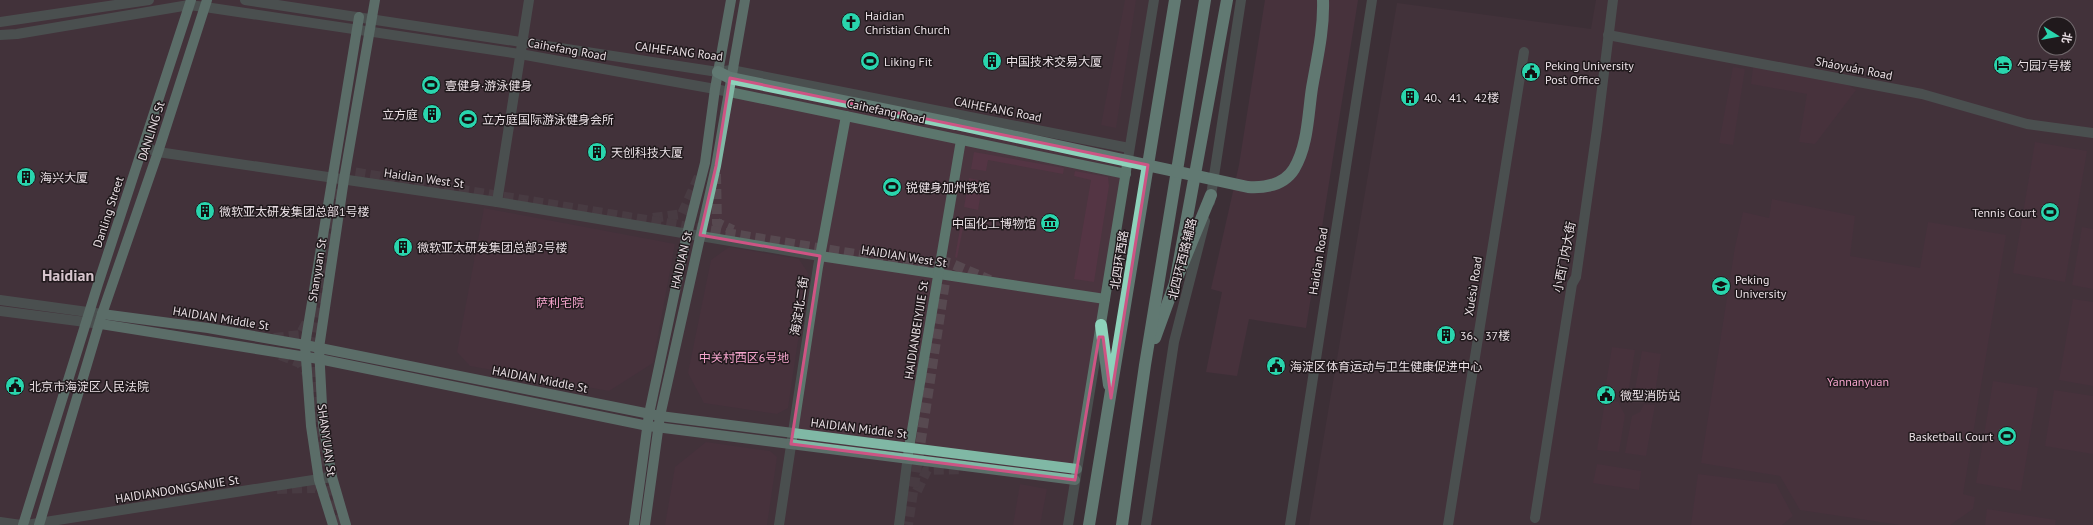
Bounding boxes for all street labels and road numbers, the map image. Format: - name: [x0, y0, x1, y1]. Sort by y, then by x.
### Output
- street label: Caihefang Road: [526, 35, 608, 63]
- street label: CAIHEFANG Road: [634, 38, 724, 64]
- street label: Sháoyuán Road: [1814, 53, 1894, 83]
- street label: CAIHEFANG Road: [953, 93, 1043, 125]
- street label: Caihefang Road: [845, 95, 927, 127]
- street label: DANLING St: [134, 99, 168, 163]
- street label: Haidian West St: [383, 165, 465, 191]
- street label: Danling Street: [89, 175, 127, 249]
- street label: 北四环西路辅路: [1165, 216, 1199, 302]
- street label: 小西门内大街: [1550, 220, 1578, 294]
- street label: Haidian Road: [1305, 226, 1331, 296]
- street label: 北四环西路: [1107, 229, 1131, 291]
- street label: HAIDIAN St: [667, 230, 695, 290]
- street label: Shanyuan St: [305, 237, 329, 303]
- street label: HAIDIAN West St: [860, 242, 948, 270]
- street label: Xuésù Road: [1461, 255, 1485, 317]
- street label: 海淀北二街: [787, 275, 811, 337]
- street label: HAIDIANBEIYIJIE St: [901, 280, 931, 380]
- street label: HAIDIAN Middle St: [172, 303, 270, 333]
- street label: HAIDIAN Middle St: [491, 362, 589, 396]
- street label: SHANYUAN St: [315, 403, 339, 477]
- street label: HAIDIAN Middle St: [810, 415, 908, 441]
- street label: HAIDIANDONGSANJIE St: [114, 472, 240, 506]

